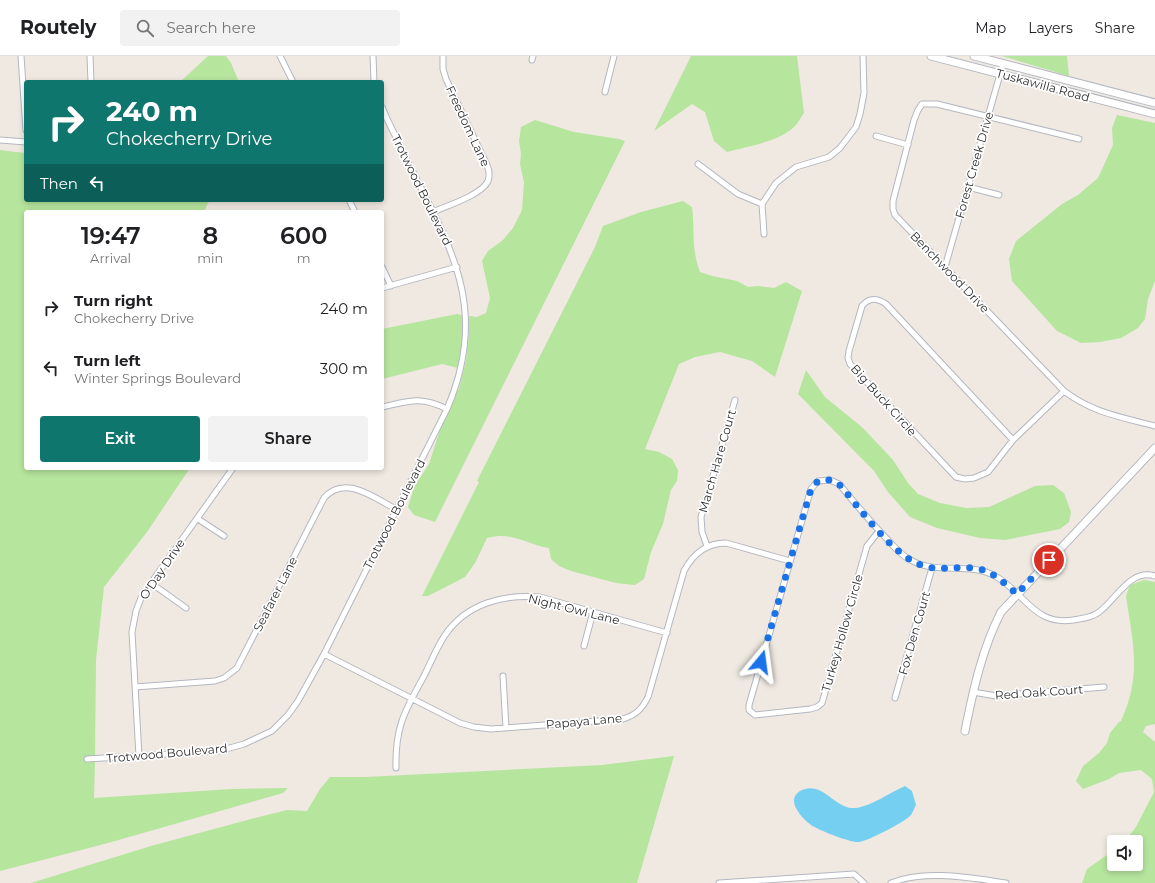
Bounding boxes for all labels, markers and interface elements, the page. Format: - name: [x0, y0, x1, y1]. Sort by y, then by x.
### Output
- search box: [120, 10, 400, 46]
- text: Routely: [20, 16, 96, 39]
- icon: search: [134, 17, 156, 39]
- text: Search here: [166, 18, 256, 37]
- text: Map: [975, 19, 1006, 37]
- text: Layers: [1028, 19, 1073, 37]
- text: Share: [1095, 19, 1135, 37]
- street label: Tuskawilla Road: [994, 65, 1092, 105]
- street label: Freedom Lane: [443, 83, 493, 169]
- text: 240 m: [106, 94, 198, 128]
- icon: right: [40, 96, 92, 148]
- street label: Forest Creek Drive: [952, 110, 996, 220]
- text: Chokecherry Drive: [106, 128, 272, 150]
- street label: Trotwood Boulevard: [389, 132, 455, 248]
- icon: left: [86, 172, 108, 194]
- text: Then: [40, 174, 78, 193]
- text: 19:47: [81, 221, 141, 250]
- text: 8: [202, 221, 218, 250]
- text: 600: [280, 221, 327, 250]
- street label: Benchwood Drive: [907, 228, 993, 316]
- text: Arrival: [90, 250, 131, 266]
- text: min: [197, 250, 223, 266]
- text: m: [297, 250, 311, 266]
- text: Turn right: [74, 291, 153, 310]
- icon: right: [40, 297, 62, 319]
- text: 240 m: [320, 299, 368, 318]
- text: Chokecherry Drive: [74, 310, 194, 326]
- text: Turn left: [74, 351, 141, 370]
- icon: left: [40, 357, 62, 379]
- text: 300 m: [320, 359, 368, 378]
- street label: Big Buck Circle: [848, 361, 920, 439]
- text: Winter Springs Boulevard: [74, 370, 241, 386]
- street label: March Hare Court: [695, 408, 739, 514]
- button: Exit: [40, 416, 200, 462]
- button: Share: [208, 416, 368, 462]
- street label: Trotwood Boulevard: [360, 456, 428, 572]
- street label: O'Day Drive: [136, 536, 188, 602]
- pin: [1032, 543, 1066, 577]
- icon: arrive: [1038, 549, 1060, 571]
- street label: Seafarer Lane: [250, 554, 300, 634]
- street label: Turkey Hollow Circle: [818, 573, 866, 693]
- street label: Fox Den Court: [895, 589, 933, 677]
- street label: Night Owl Lane: [527, 590, 621, 628]
- position arrow: [740, 641, 782, 683]
- street label: Red Oak Court: [994, 681, 1084, 703]
- street label: Papaya Lane: [545, 710, 623, 732]
- street label: Trotwood Boulevard: [106, 740, 228, 766]
- map controls: [1107, 835, 1143, 871]
- button: sound: [1107, 835, 1143, 871]

